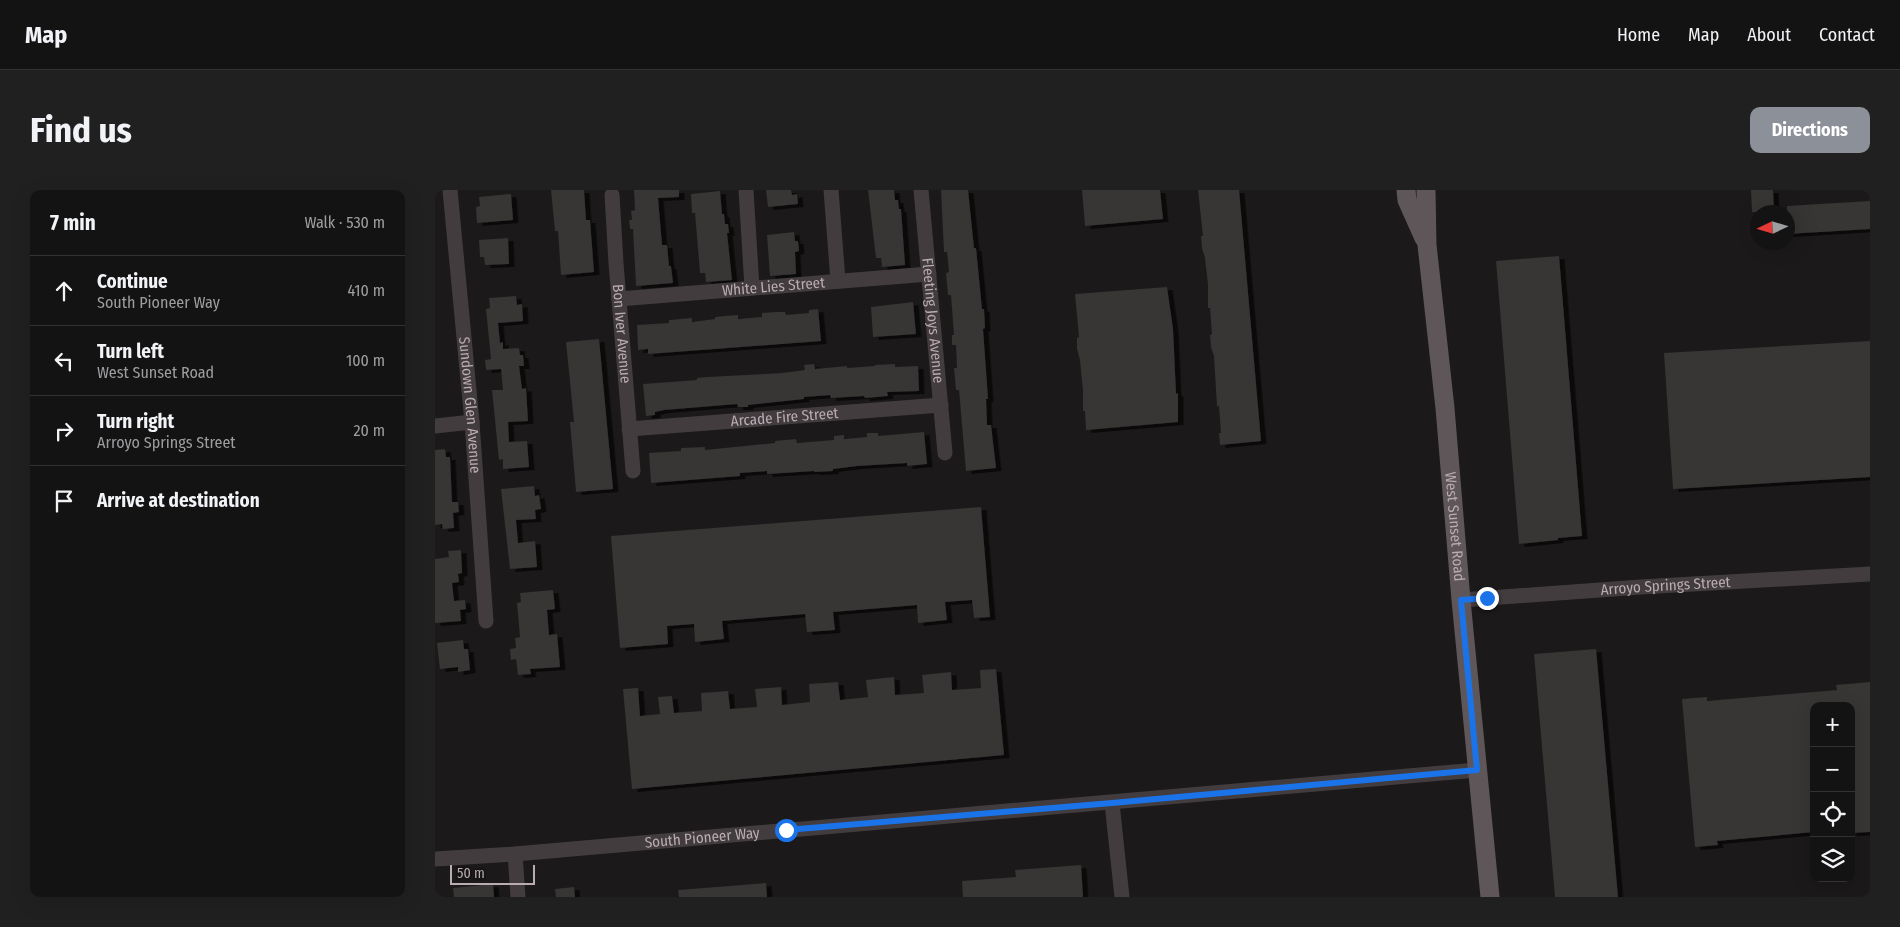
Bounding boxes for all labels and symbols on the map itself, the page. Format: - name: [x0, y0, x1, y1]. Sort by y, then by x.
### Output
- north arrow: [1750, 205, 1795, 250]
- street label: Fleeting Joys Avenue: [918, 257, 948, 384]
- street label: White Lies Street: [721, 273, 826, 300]
- street label: Bon Iver Avenue: [609, 283, 635, 384]
- street label: Sundown Glen Avenue: [455, 336, 485, 474]
- street label: Arcade Fire Street: [730, 404, 839, 430]
- street label: West Sunset Road: [1441, 471, 1468, 582]
- street label: Arroyo Springs Street: [1600, 573, 1731, 599]
- route end: [1476, 587, 1499, 610]
- route start: [775, 819, 798, 842]
- street label: South Pioneer Way: [644, 824, 761, 852]
- scale bar: [450, 862, 535, 885]

